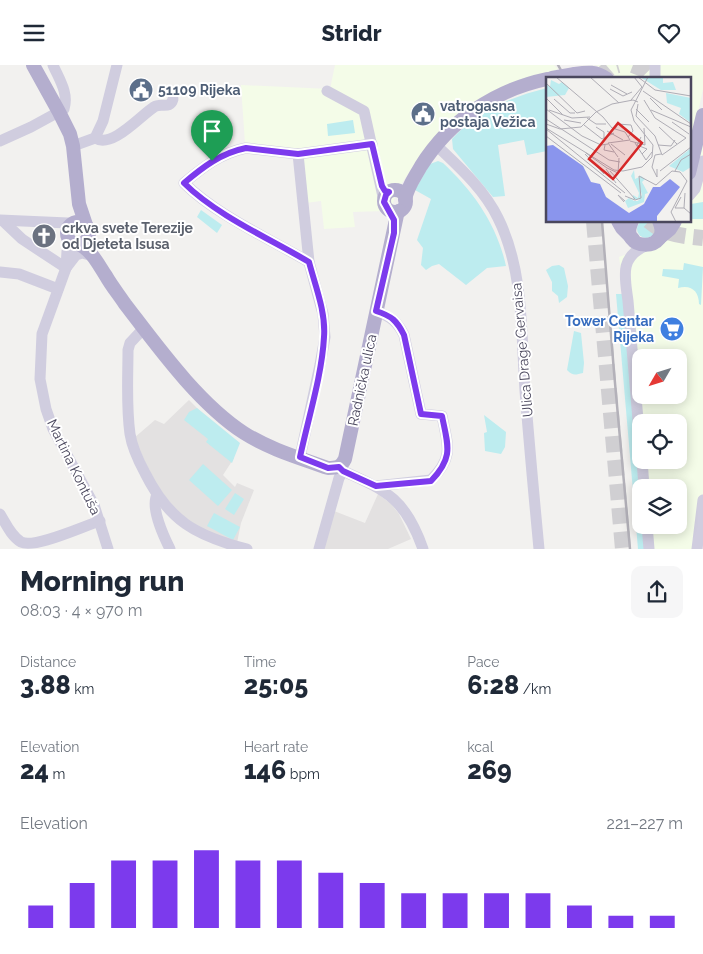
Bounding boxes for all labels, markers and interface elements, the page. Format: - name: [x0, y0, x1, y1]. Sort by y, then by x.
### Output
- icon: menu: [20, 19, 48, 47]
- icon: heart: [655, 19, 683, 47]
- text: Stridr: [321, 20, 382, 46]
- public building icon: 51109 Rijeka: [128, 77, 154, 103]
- inset map: [546, 77, 690, 223]
- place label: 51109 Rijeka: [158, 82, 240, 98]
- place label: vatrogasna postaja Vežica: [440, 98, 535, 130]
- public building icon: vatrogasna postaja Vežica: [410, 101, 436, 127]
- pin: [191, 110, 233, 161]
- icon: arrive: [198, 117, 226, 145]
- place label: crkva svete Terezije od Djeteta Isusa: [62, 220, 194, 252]
- church icon: crkva svete Terezije od Djeteta Isusa: [31, 223, 57, 249]
- street label: Ulica Drage Gervaisa: [508, 282, 536, 418]
- place label: Tower Centar Rijeka: [565, 313, 655, 345]
- supermarket icon: Tower Centar Rijeka: [659, 316, 685, 342]
- street label: Radnička ulica: [344, 333, 380, 427]
- north arrow: [632, 349, 688, 404]
- map controls: [632, 349, 687, 534]
- button: locate: [632, 414, 687, 469]
- street label: Martina Kontuša: [44, 417, 104, 517]
- button: layers: [632, 479, 687, 534]
- text: Morning run: [20, 565, 184, 598]
- button: share: [631, 566, 683, 618]
- text: 08:03 · 4 × 970 m: [20, 601, 142, 620]
- text: Distance: [20, 654, 76, 670]
- text: Time: [244, 654, 276, 670]
- text: Pace: [467, 654, 499, 670]
- text: 3.88: [20, 670, 71, 700]
- text: 25:05: [244, 670, 308, 700]
- text: 6:28: [467, 670, 519, 700]
- text: km: [71, 681, 94, 697]
- text: /km: [519, 681, 551, 697]
- text: Elevation: [20, 739, 79, 755]
- text: Heart rate: [244, 739, 308, 755]
- text: kcal: [467, 739, 494, 755]
- text: 24: [20, 755, 49, 785]
- text: 146: [244, 755, 286, 785]
- text: 269: [467, 755, 512, 785]
- text: m: [49, 766, 65, 782]
- text: bpm: [286, 766, 320, 782]
- text: Elevation: [20, 814, 88, 833]
- text: 221–227 m: [607, 814, 683, 833]

